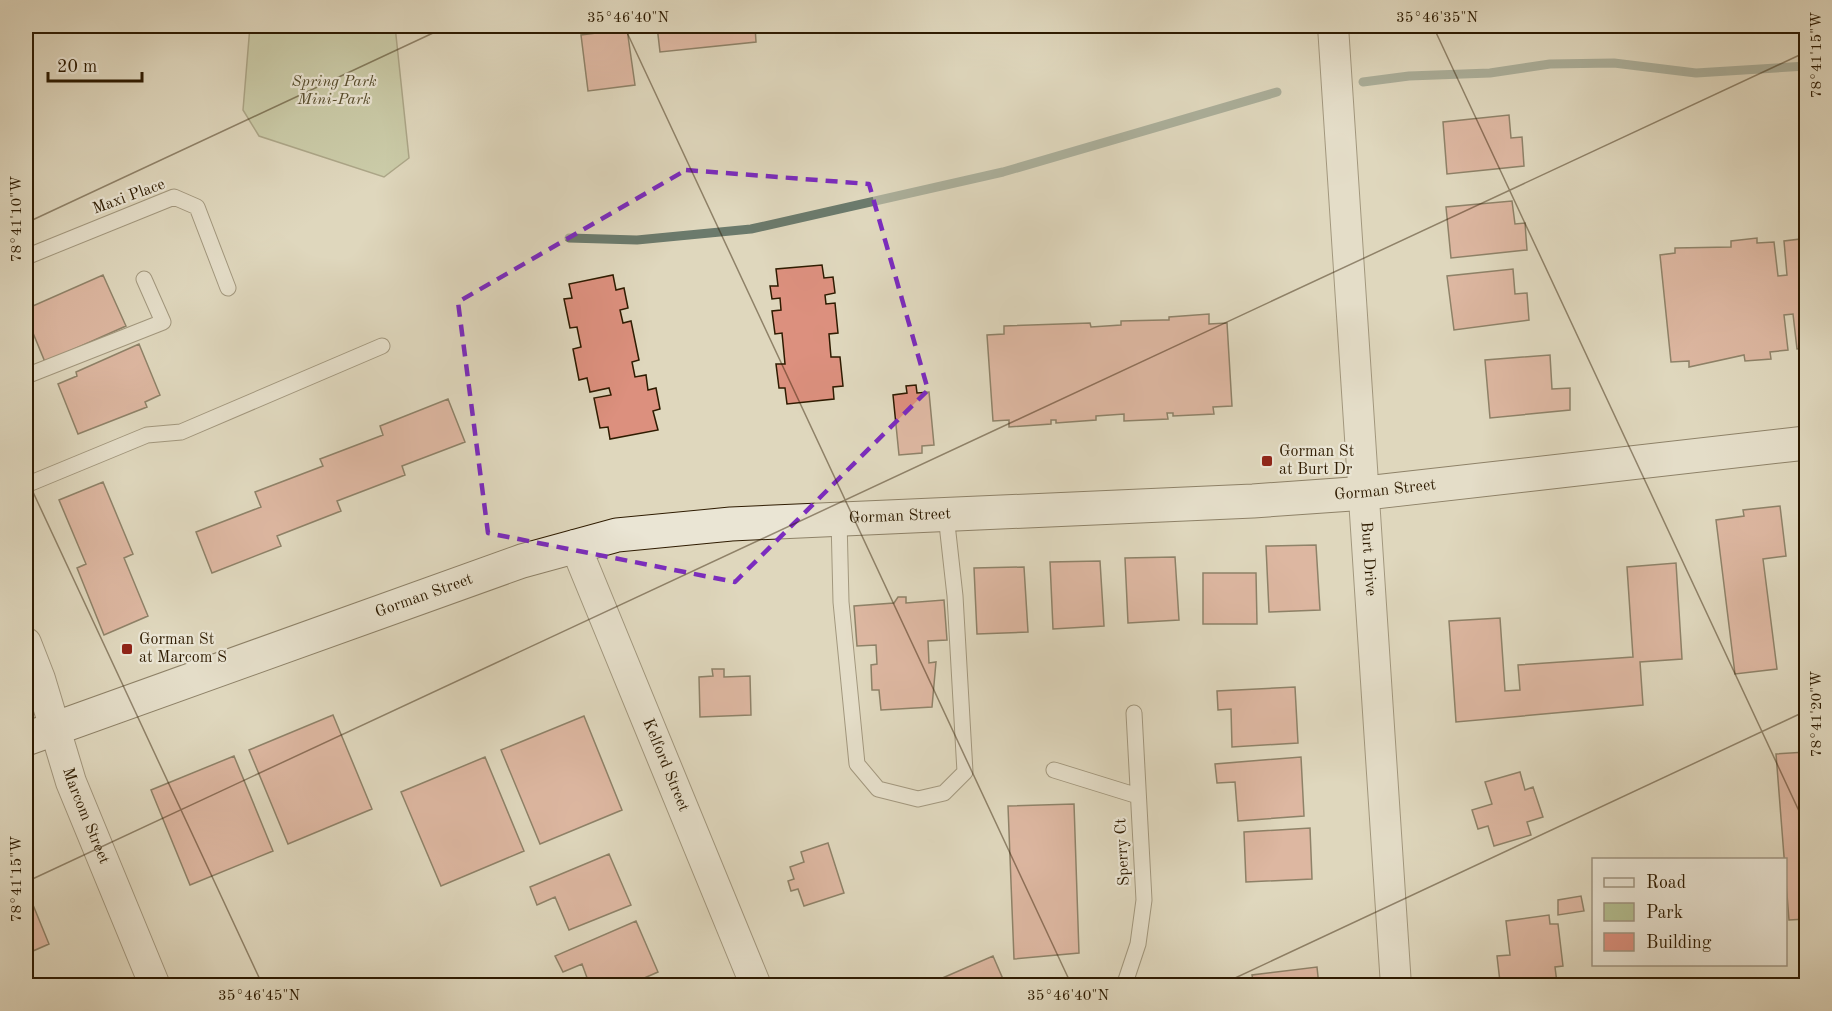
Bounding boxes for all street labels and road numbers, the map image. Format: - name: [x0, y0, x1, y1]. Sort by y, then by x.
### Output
- street label: Maxi Place: [91, 177, 167, 217]
- street label: Gorman Street: [1334, 477, 1437, 503]
- street label: Gorman Street: [848, 506, 952, 527]
- street label: Burt Drive: [1358, 521, 1378, 597]
- street label: Gorman Street: [373, 571, 475, 621]
- street label: Kelford Street: [639, 716, 692, 814]
- street label: Marcom Street: [59, 766, 112, 867]
- street label: Sperry Ct: [1113, 817, 1133, 886]

